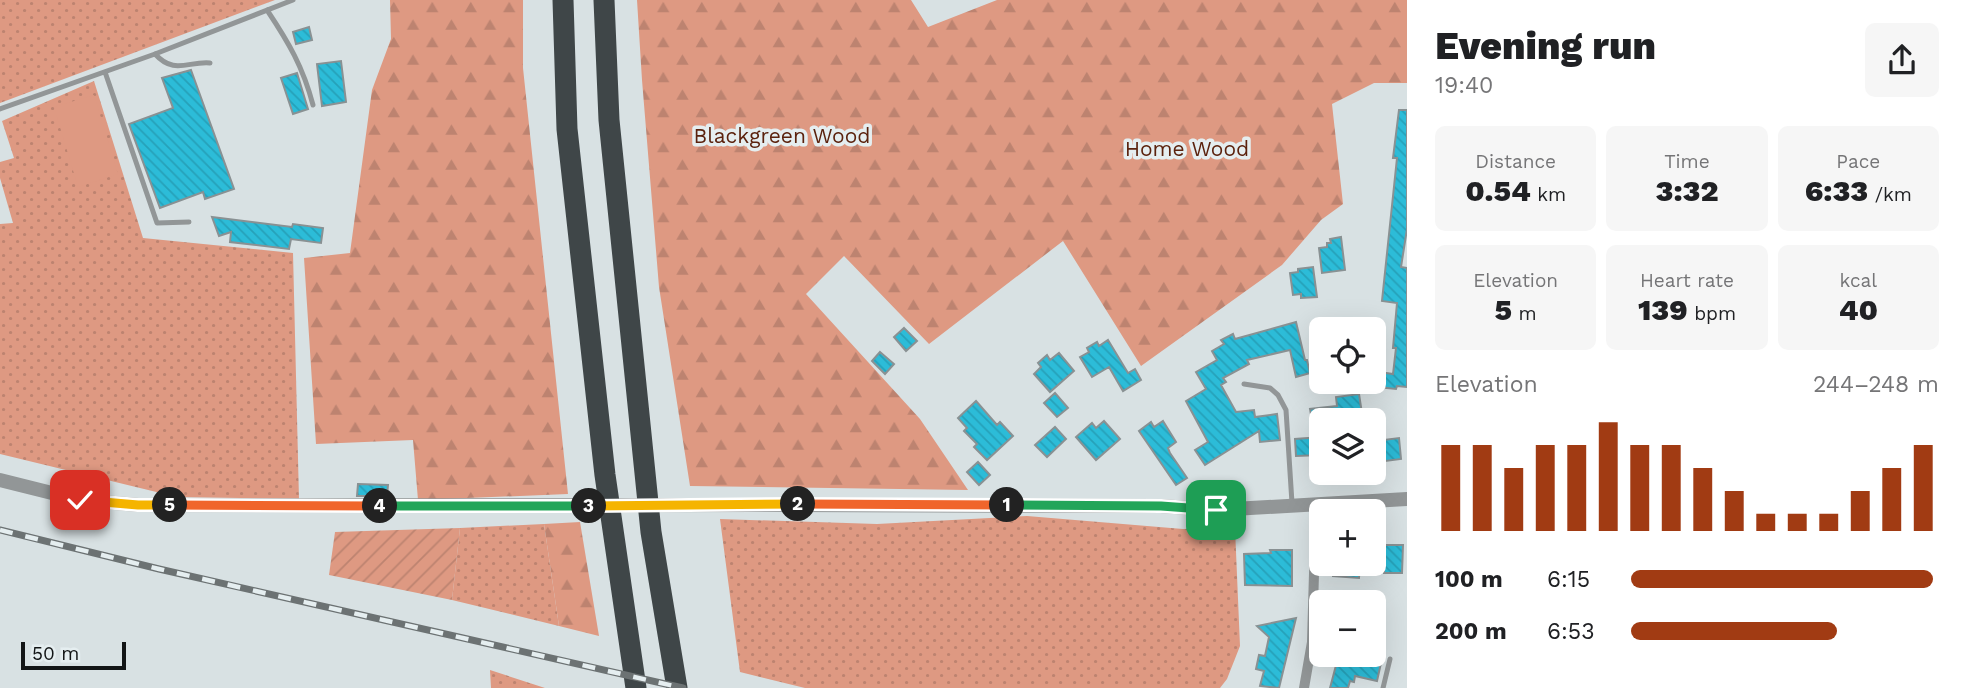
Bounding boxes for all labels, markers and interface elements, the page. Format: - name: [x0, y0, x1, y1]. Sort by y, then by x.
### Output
- button: share: [1865, 23, 1939, 97]
- text: Evening run: [1435, 24, 1656, 68]
- text: 19:40: [1435, 72, 1493, 99]
- park label: Blackgreen Wood: [694, 123, 870, 148]
- park label: Home Wood: [1125, 136, 1249, 161]
- text: Distance: [1475, 150, 1556, 173]
- text: Time: [1664, 150, 1710, 173]
- text: Pace: [1836, 150, 1880, 173]
- text: 0.54: [1465, 173, 1531, 208]
- text: 3:32: [1656, 173, 1718, 208]
- text: 6:33: [1805, 173, 1868, 208]
- text: km: [1531, 183, 1566, 206]
- text: /km: [1868, 183, 1912, 206]
- text: Elevation: [1473, 269, 1558, 292]
- text: Heart rate: [1640, 269, 1734, 292]
- text: kcal: [1840, 269, 1877, 292]
- text: 5: [1495, 292, 1512, 327]
- text: 139: [1638, 292, 1688, 327]
- text: 40: [1839, 292, 1878, 327]
- text: m: [1512, 302, 1537, 325]
- text: bpm: [1688, 302, 1736, 325]
- map controls: [1309, 317, 1386, 667]
- button: locate: [1309, 317, 1386, 394]
- text: Elevation: [1435, 371, 1538, 398]
- text: 244–248 m: [1813, 371, 1939, 398]
- button: layers: [1309, 408, 1386, 485]
- pin: [50, 470, 110, 530]
- pin: [1186, 480, 1246, 540]
- icon: check: [61, 481, 99, 519]
- pin: 2: [780, 486, 816, 522]
- pin: 5: [152, 488, 188, 522]
- pin: 1: [990, 488, 1024, 522]
- pin: 4: [362, 489, 398, 524]
- pin: 3: [572, 489, 606, 524]
- icon: arrive: [1197, 491, 1235, 529]
- text: 2: [792, 492, 803, 515]
- text: 5: [164, 493, 175, 516]
- text: 1: [1002, 493, 1011, 516]
- text: 4: [373, 494, 386, 517]
- text: 3: [583, 494, 594, 517]
- button: +: [1309, 499, 1386, 576]
- text: 100 m: [1435, 566, 1503, 593]
- text: 6:15: [1547, 566, 1590, 593]
- button: −: [1309, 590, 1386, 667]
- text: 200 m: [1435, 618, 1507, 645]
- text: 6:53: [1547, 618, 1595, 645]
- scale bar: [21, 639, 126, 671]
- text: 50 m: [32, 642, 79, 665]

